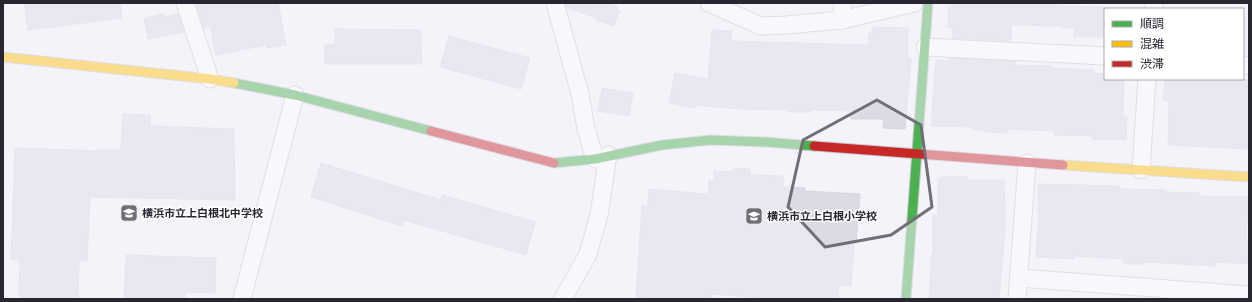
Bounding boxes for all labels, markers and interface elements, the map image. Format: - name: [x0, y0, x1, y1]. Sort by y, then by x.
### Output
- legend: [1104, 8, 1244, 80]
- text: 順調: [1140, 17, 1164, 31]
- text: 混雑: [1140, 37, 1164, 51]
- text: 渋滞: [1140, 57, 1164, 71]
- school or university icon: 横浜市立上白根北中学校: [119, 203, 139, 223]
- school or university icon: 横浜市立上白根小学校: [744, 206, 764, 226]
- place label: 横浜市立上白根北中学校: [142, 207, 263, 219]
- place label: 横浜市立上白根小学校: [767, 210, 877, 222]

